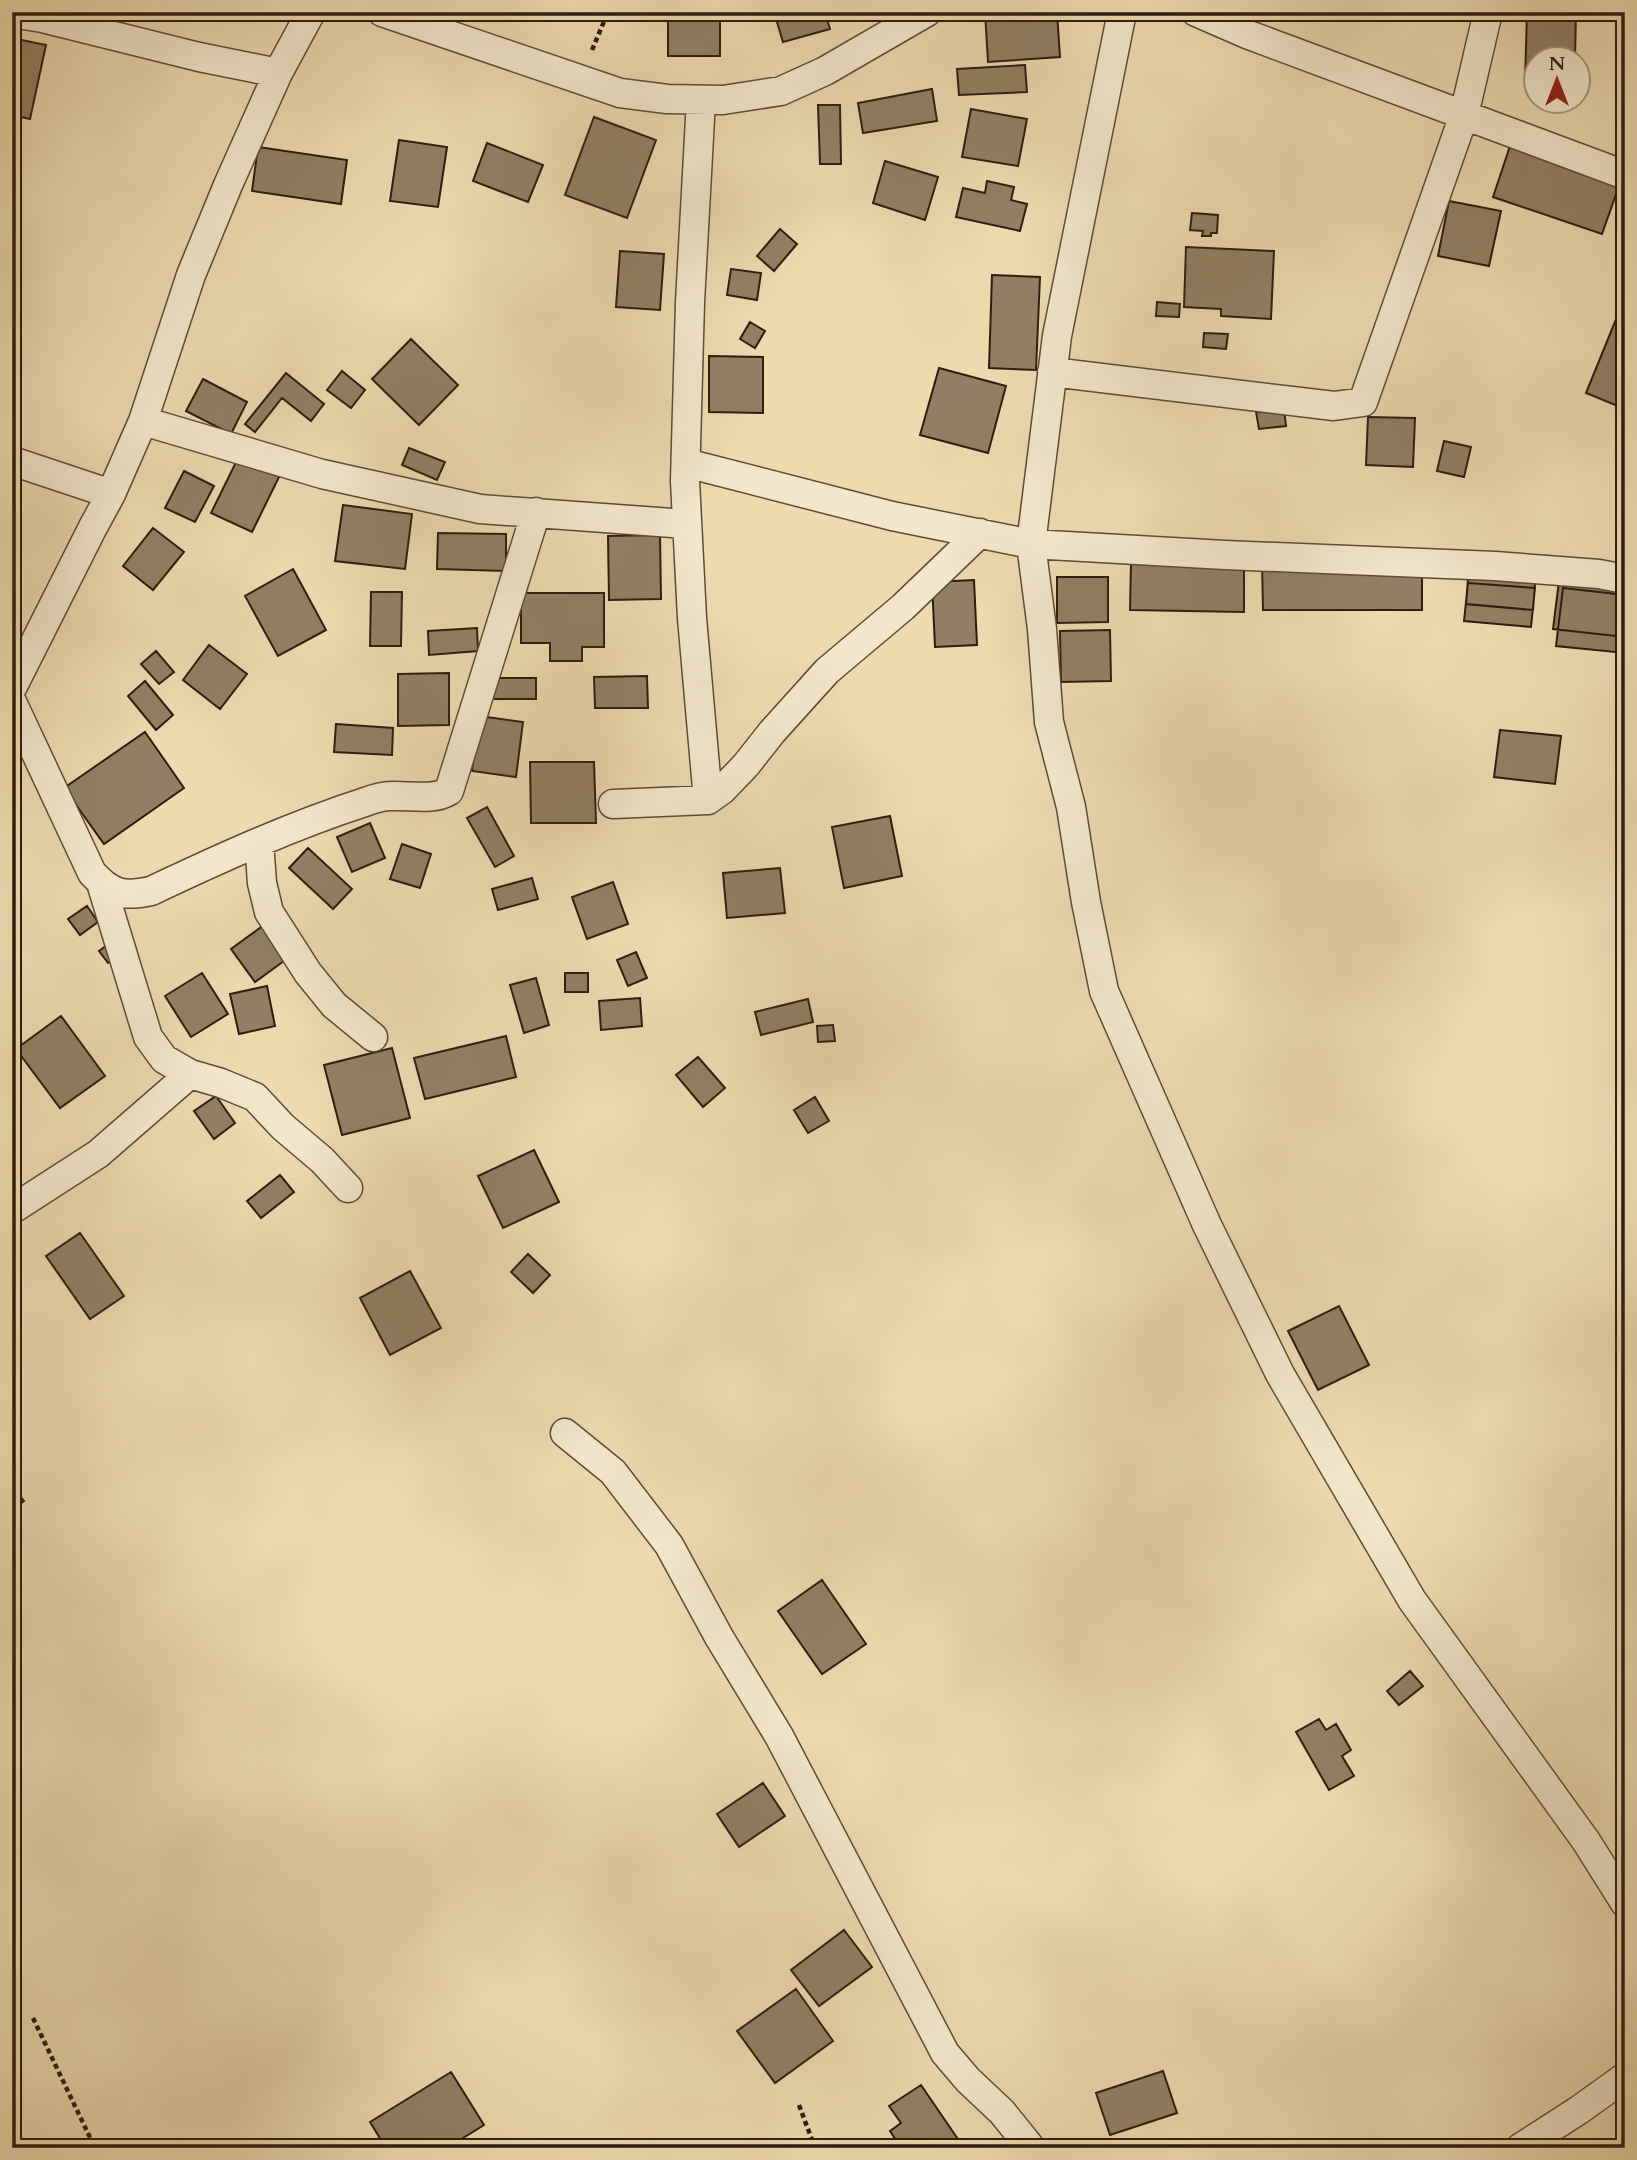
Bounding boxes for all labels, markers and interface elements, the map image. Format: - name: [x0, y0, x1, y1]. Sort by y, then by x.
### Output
- north arrow: [1522, 46, 1592, 116]
- text: N: [1549, 51, 1566, 77]

